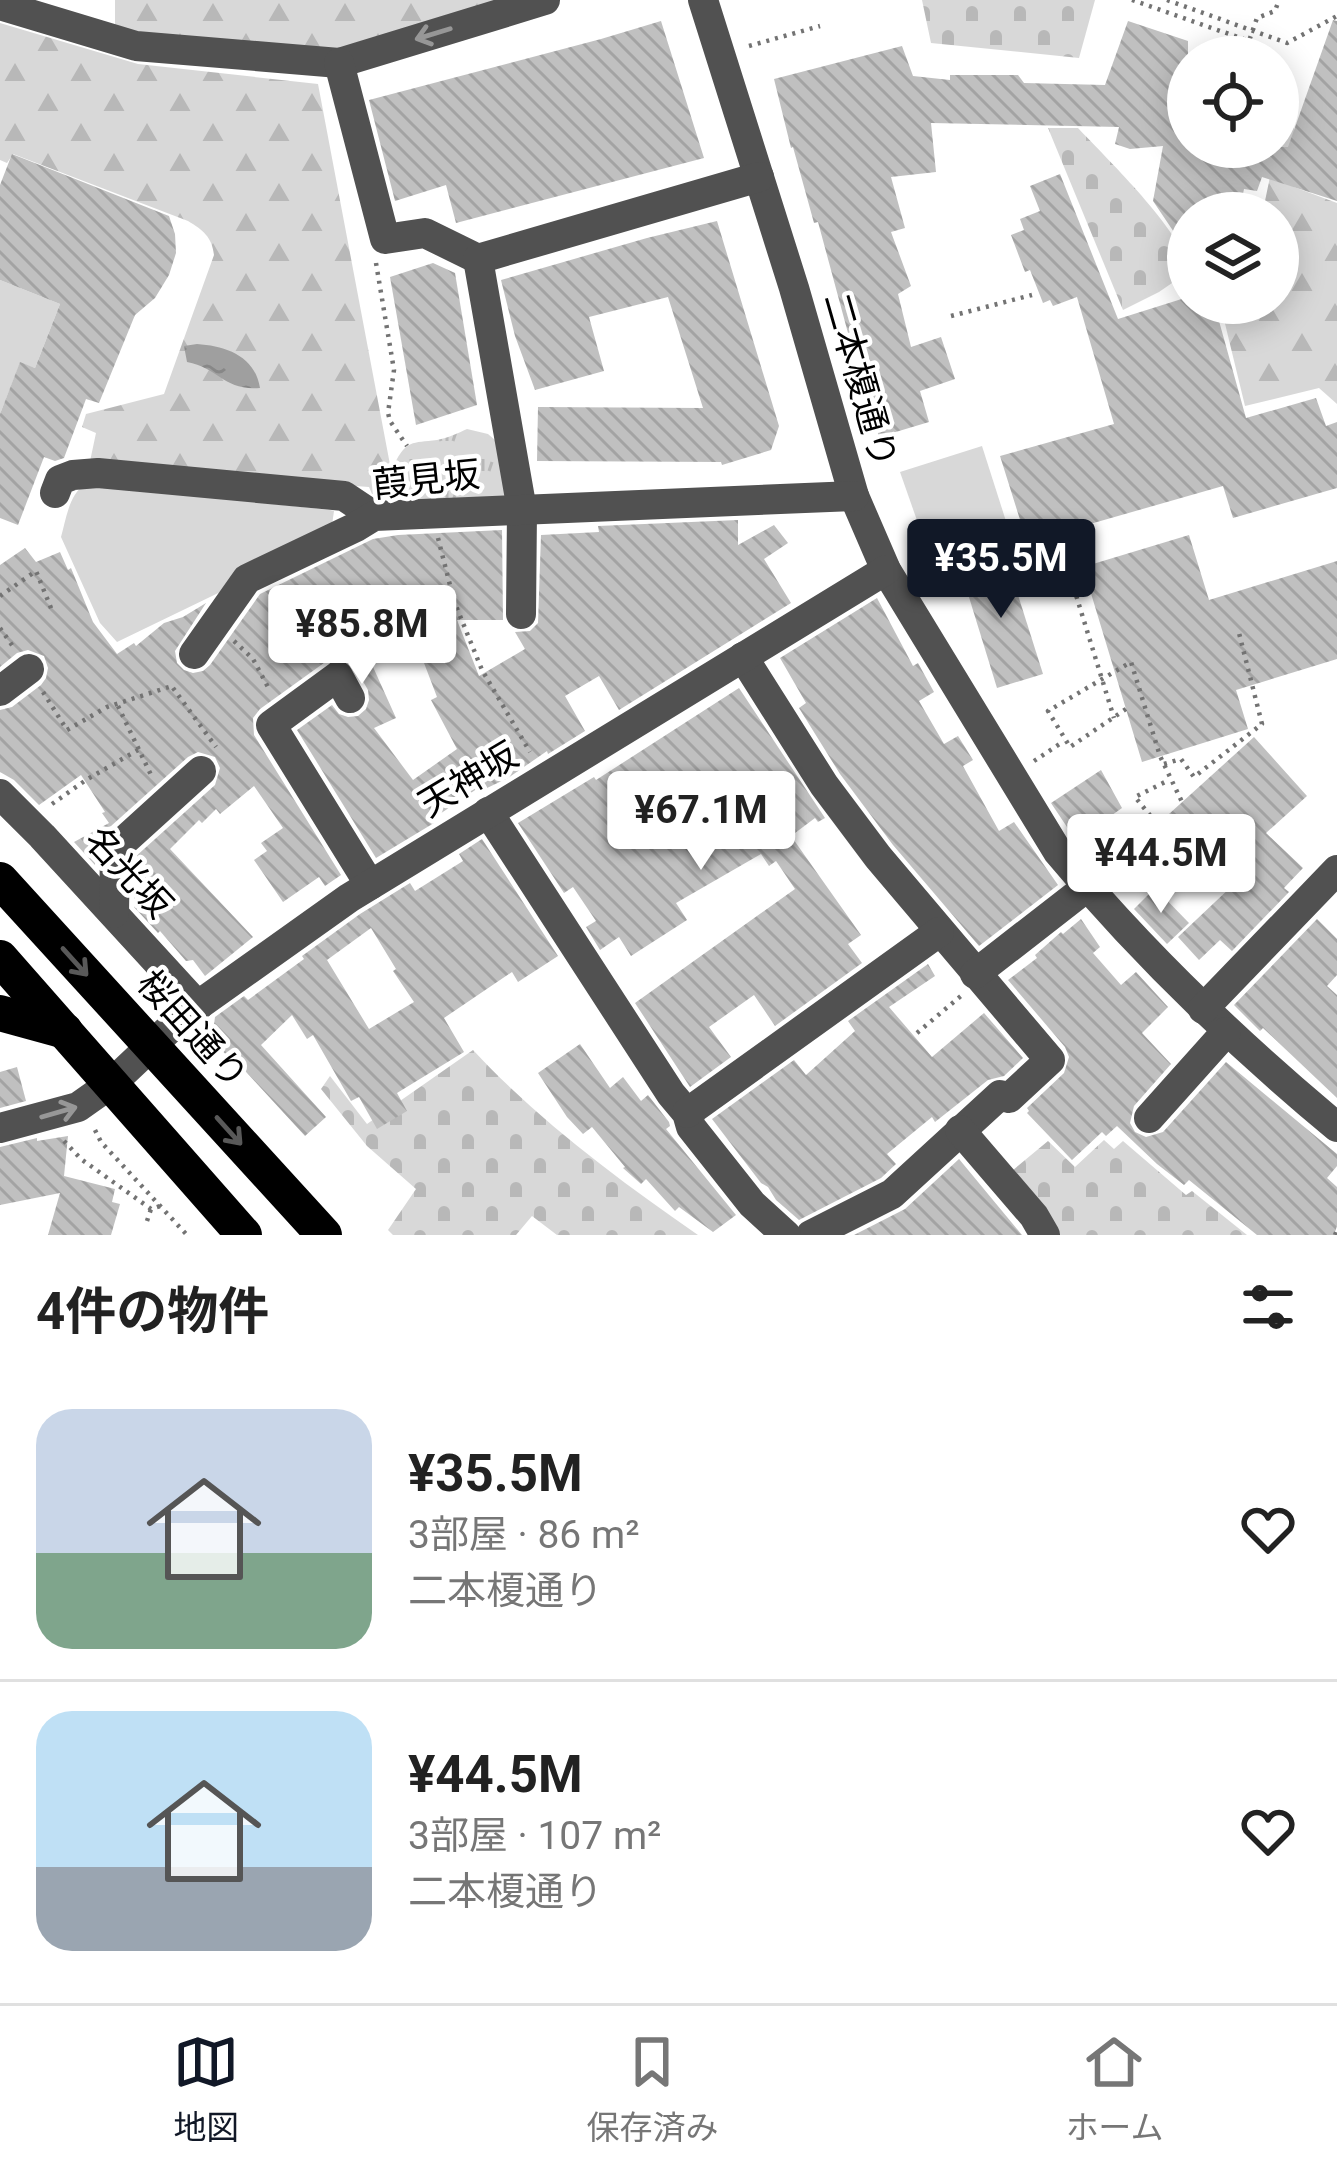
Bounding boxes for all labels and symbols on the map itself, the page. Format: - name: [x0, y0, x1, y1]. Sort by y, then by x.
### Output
- one-way arrow: [414, 24, 452, 46]
- street label: 二本榎通り: [815, 288, 905, 473]
- street label: 葭見坂: [370, 453, 482, 507]
- pin: ¥35.5M: [903, 519, 1099, 621]
- pin: ¥85.8M: [264, 585, 460, 687]
- street label: 天神坂: [411, 734, 526, 826]
- pin: ¥67.1M: [603, 771, 799, 873]
- pin: ¥44.5M: [1063, 814, 1259, 916]
- street label: 名光坂: [76, 819, 180, 927]
- one-way arrow: [61, 947, 88, 977]
- street label: 桜田通り: [128, 962, 256, 1097]
- one-way arrow: [39, 1100, 77, 1122]
- one-way arrow: [215, 1116, 242, 1146]

